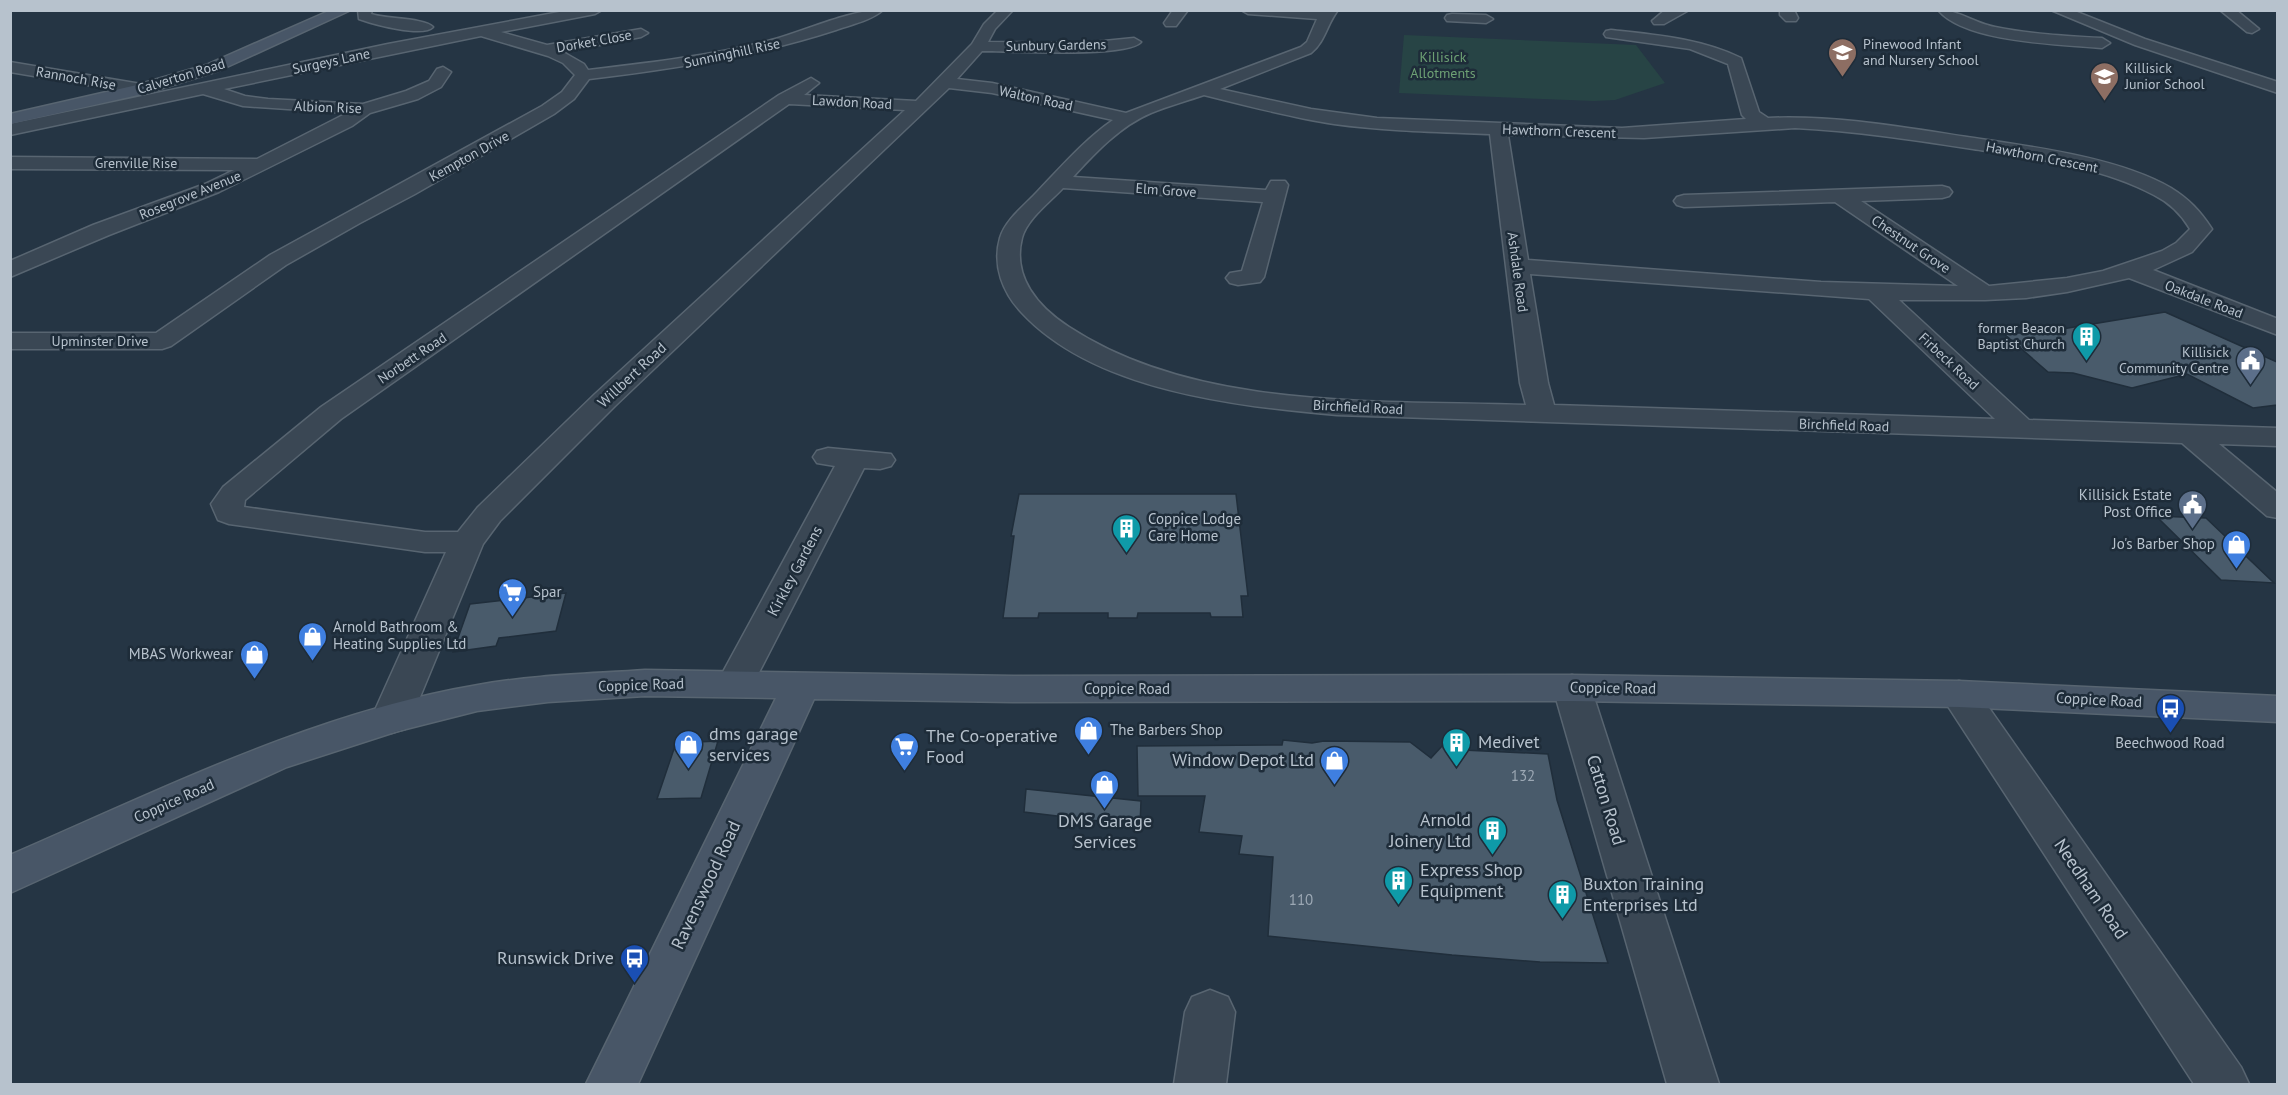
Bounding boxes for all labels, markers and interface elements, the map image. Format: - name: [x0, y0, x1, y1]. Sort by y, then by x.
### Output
- street label: Dorket Close: [555, 26, 633, 56]
- street label: Sunninghill Rise: [682, 34, 782, 72]
- street label: Sunbury Gardens: [1005, 35, 1107, 55]
- place label: Pinewood Infant and Nursery School: [1863, 35, 1979, 69]
- school or university icon: Pinewood Infant and Nursery School: [1826, 36, 1858, 78]
- street label: Surgeys Lane: [291, 44, 371, 78]
- park label: Killisick Allotments: [1410, 48, 1476, 82]
- street label: Calverton Road: [135, 54, 227, 98]
- place label: Killisick Junior School: [2124, 59, 2205, 93]
- school or university icon: Killisick Junior School: [2088, 60, 2120, 102]
- street label: Rannoch Rise: [35, 62, 117, 94]
- street label: Walton Road: [997, 81, 1075, 115]
- street label: Lawdon Road: [811, 91, 893, 113]
- street label: Albion Rise: [294, 97, 362, 117]
- street label: Hawthorn Crescent: [1502, 120, 1616, 142]
- street label: Kempton Drive: [426, 127, 512, 185]
- street label: Hawthorn Crescent: [1984, 137, 2100, 177]
- street label: Grenville Rise: [95, 154, 177, 172]
- street label: Rosegrove Avenue: [136, 166, 244, 224]
- street label: Elm Grove: [1135, 179, 1197, 201]
- street label: Chestnut Grove: [1868, 211, 1954, 277]
- street label: Ashdale Road: [1503, 231, 1533, 313]
- street label: Oakdale Road: [2162, 276, 2246, 322]
- place label: former Beacon Baptist Church: [1978, 319, 2065, 353]
- building icon: former Beacon Baptist Church: [2070, 320, 2102, 362]
- street label: Norbett Road: [374, 328, 450, 388]
- street label: Firbeck Road: [1915, 328, 1983, 394]
- street label: Upminster Drive: [52, 332, 148, 350]
- street label: Willbert Road: [593, 338, 670, 411]
- place label: Killisick Community Centre: [2119, 343, 2229, 377]
- public building icon: Killisick Community Centre: [2234, 344, 2266, 386]
- street label: Birchfield Road: [1312, 396, 1404, 418]
- street label: Birchfield Road: [1799, 414, 1889, 436]
- place label: Killisick Estate Post Office: [2079, 485, 2172, 521]
- public building icon: Killisick Estate Post Office: [2177, 488, 2209, 530]
- place label: Coppice Lodge Care Home: [1148, 509, 1241, 545]
- building icon: Coppice Lodge Care Home: [1111, 512, 1143, 554]
- street label: Kirkley Gardens: [763, 522, 826, 619]
- shop icon: Jo's Barber Shop: [2220, 528, 2252, 570]
- place label: Jo's Barber Shop: [2111, 534, 2215, 553]
- supermarket icon: Spar: [496, 576, 528, 618]
- place label: Spar: [533, 582, 562, 601]
- place label: Arnold Bathroom & Heating Supplies Ltd: [333, 617, 466, 653]
- shop icon: Arnold Bathroom & Heating Supplies Ltd: [296, 620, 328, 662]
- shop icon: MBAS Workwear: [238, 638, 270, 680]
- place label: MBAS Workwear: [129, 644, 233, 663]
- street label: Coppice Road: [598, 674, 684, 695]
- street label: Coppice Road: [1570, 677, 1656, 698]
- street label: Coppice Road: [1084, 679, 1170, 698]
- street label: Coppice Road: [2056, 688, 2143, 711]
- bus stop icon: Beechwood Road: [2154, 692, 2186, 734]
- shop icon: The Barbers Shop: [1073, 714, 1105, 756]
- place label: The Barbers Shop: [1110, 720, 1223, 739]
- place label: dms garage services: [709, 722, 798, 766]
- place label: The Co-operative Food: [926, 724, 1058, 768]
- building icon: Medivet: [1441, 726, 1473, 768]
- shop icon: dms garage services: [672, 728, 704, 770]
- supermarket icon: The Co-operative Food: [889, 730, 921, 772]
- place label: Medivet: [1478, 730, 1540, 753]
- place label: Beechwood Road: [2115, 733, 2225, 752]
- shop icon: Window Depot Ltd: [1319, 744, 1351, 786]
- place label: Window Depot Ltd: [1172, 748, 1314, 771]
- street label: Catton Road: [1582, 752, 1631, 848]
- house number: 132: [1511, 766, 1535, 785]
- shop icon: DMS Garage Services: [1089, 768, 1121, 810]
- street label: Coppice Road: [131, 774, 217, 827]
- place label: Arnold Joinery Ltd: [1388, 808, 1471, 852]
- place label: DMS Garage Services: [1058, 809, 1152, 853]
- building icon: Arnold Joinery Ltd: [1476, 814, 1508, 856]
- street label: Ravenswood Road: [666, 817, 745, 953]
- street label: Needham Road: [2049, 834, 2133, 943]
- place label: Express Shop Equipment: [1420, 858, 1523, 902]
- building icon: Express Shop Equipment: [1383, 864, 1415, 906]
- place label: Buxton Training Enterprises Ltd: [1583, 872, 1704, 916]
- building icon: Buxton Training Enterprises Ltd: [1546, 878, 1578, 920]
- house number: 110: [1289, 890, 1313, 909]
- bus stop icon: Runswick Drive: [619, 942, 651, 984]
- place label: Runswick Drive: [497, 946, 614, 969]

